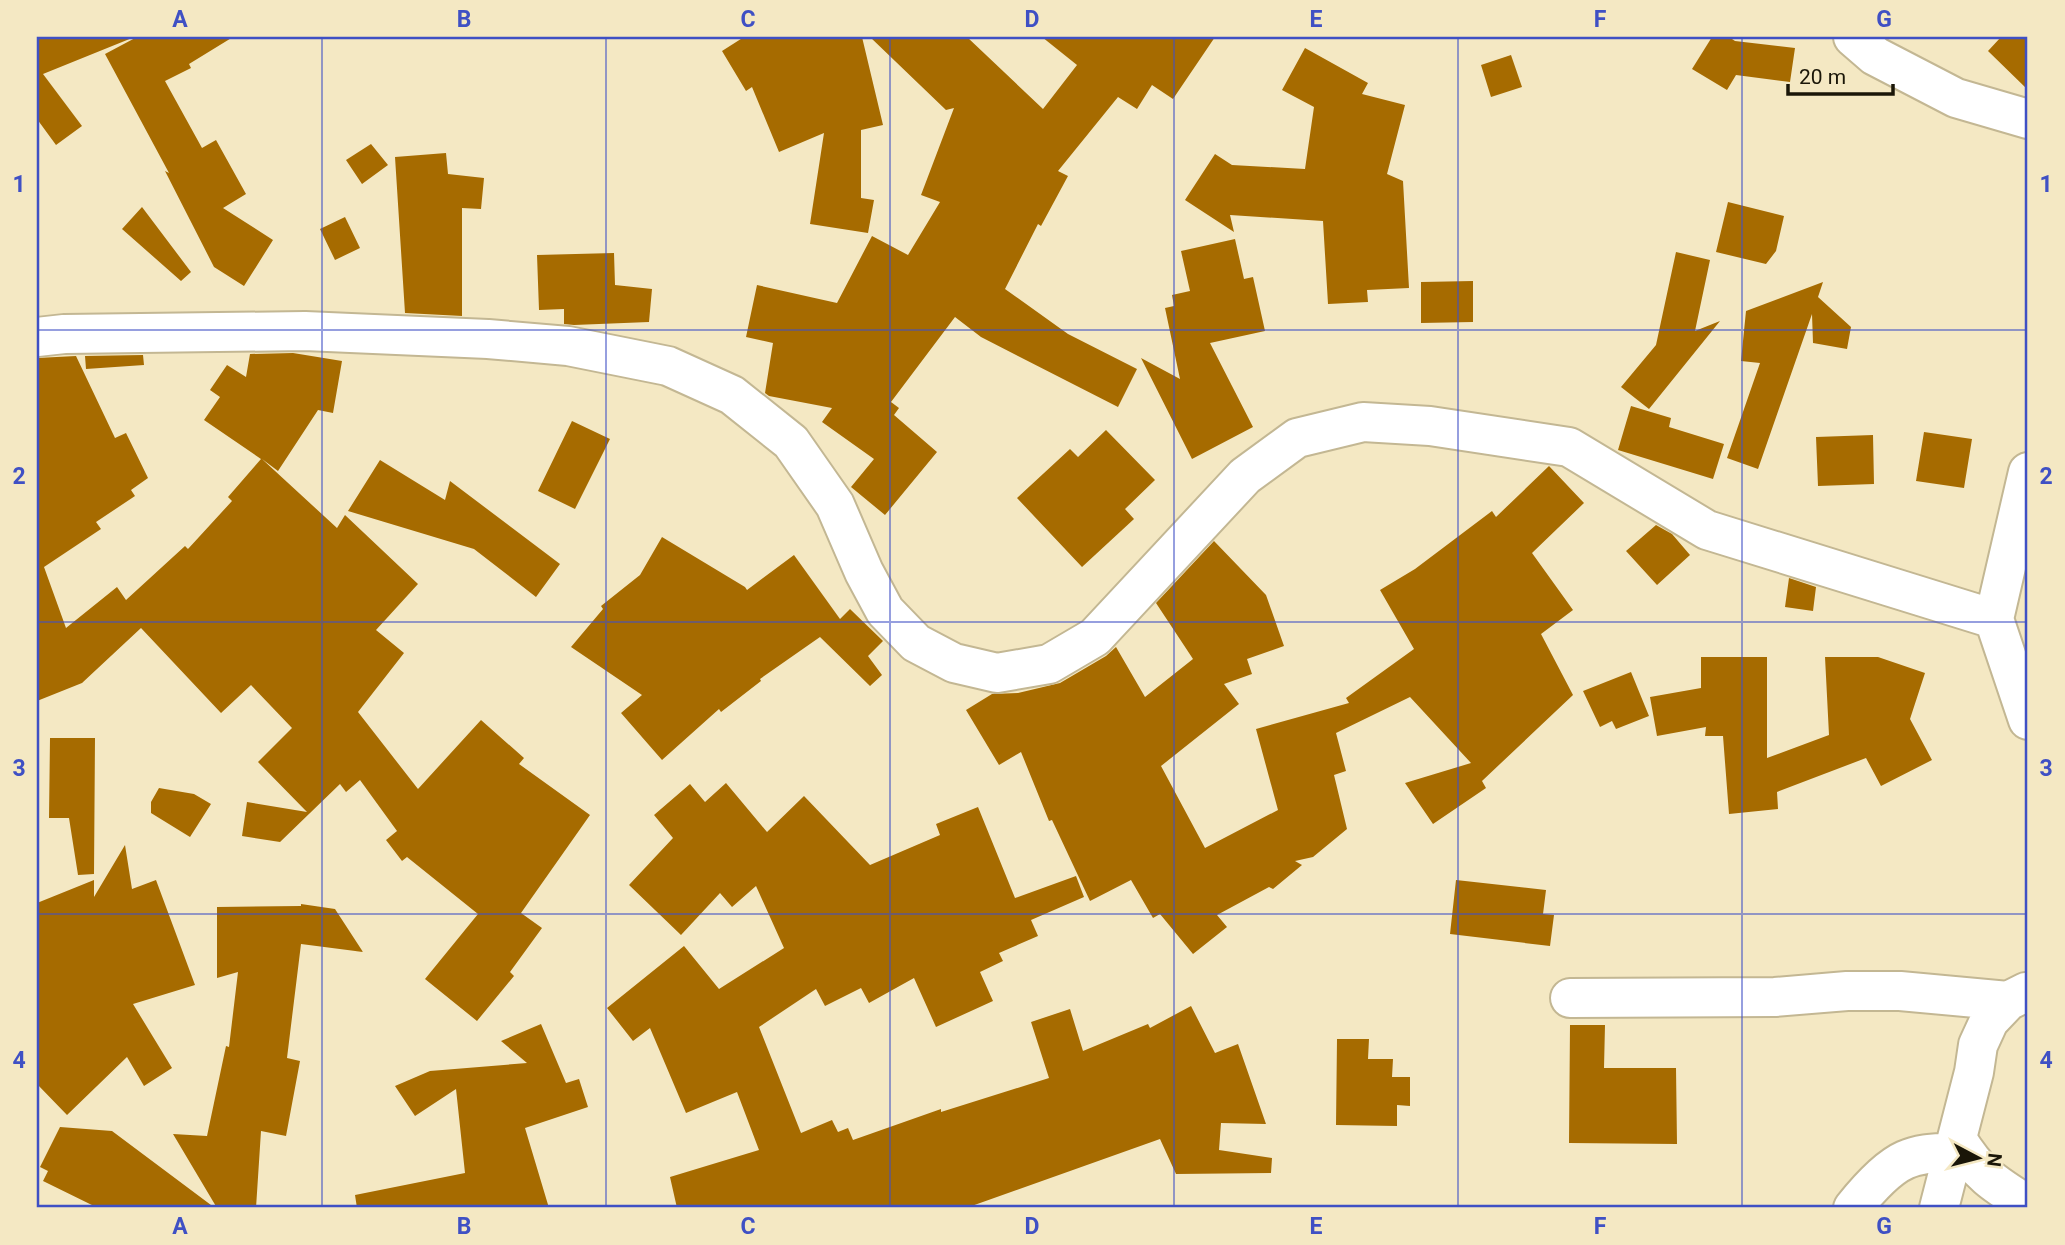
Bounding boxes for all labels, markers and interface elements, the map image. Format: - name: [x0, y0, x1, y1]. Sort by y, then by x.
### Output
- text: A: [172, 6, 188, 33]
- text: B: [457, 6, 471, 33]
- text: C: [740, 6, 756, 33]
- text: D: [1025, 6, 1039, 33]
- text: E: [1310, 6, 1323, 33]
- text: F: [1594, 6, 1607, 33]
- text: G: [1876, 6, 1892, 33]
- scale bar: [1788, 52, 1894, 96]
- text: 20 m: [1799, 65, 1846, 89]
- text: 1: [12, 171, 26, 198]
- text: 1: [2039, 171, 2053, 198]
- text: 2: [12, 463, 26, 490]
- text: 2: [2039, 463, 2053, 490]
- text: 3: [12, 755, 26, 782]
- text: 3: [2039, 755, 2053, 782]
- text: 4: [12, 1047, 26, 1074]
- text: 4: [2039, 1047, 2053, 1074]
- north arrow: [1942, 1122, 2012, 1192]
- text: N: [1982, 1152, 2007, 1168]
- text: A: [172, 1213, 188, 1240]
- text: B: [457, 1213, 471, 1240]
- text: C: [740, 1213, 756, 1240]
- text: D: [1025, 1213, 1039, 1240]
- text: E: [1310, 1213, 1323, 1240]
- text: F: [1594, 1213, 1607, 1240]
- text: G: [1876, 1213, 1892, 1240]

